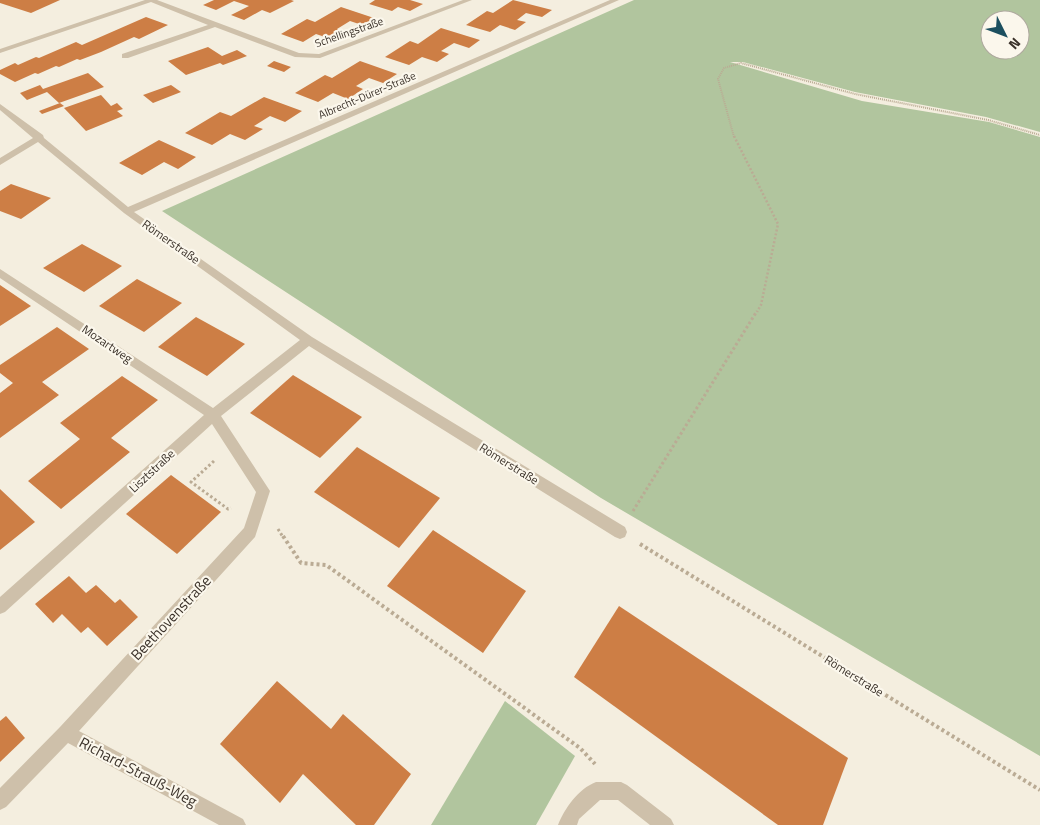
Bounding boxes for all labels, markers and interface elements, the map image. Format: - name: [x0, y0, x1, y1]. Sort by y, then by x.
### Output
- north arrow: [980, 10, 1030, 60]
- street label: Schellingstraße: [313, 13, 386, 51]
- text: N: [1004, 33, 1026, 55]
- street label: Albrecht-Dürer-Straße: [316, 67, 418, 123]
- street label: Römerstraße: [138, 215, 204, 269]
- street label: Mozartweg: [78, 320, 136, 368]
- street label: Römerstraße: [476, 438, 543, 489]
- street label: Lisztstraße: [125, 444, 179, 497]
- street label: Beethovenstraße: [125, 570, 216, 665]
- street label: Römerstraße: [821, 650, 888, 701]
- street label: Richard-Strauß-Weg: [75, 731, 202, 813]

